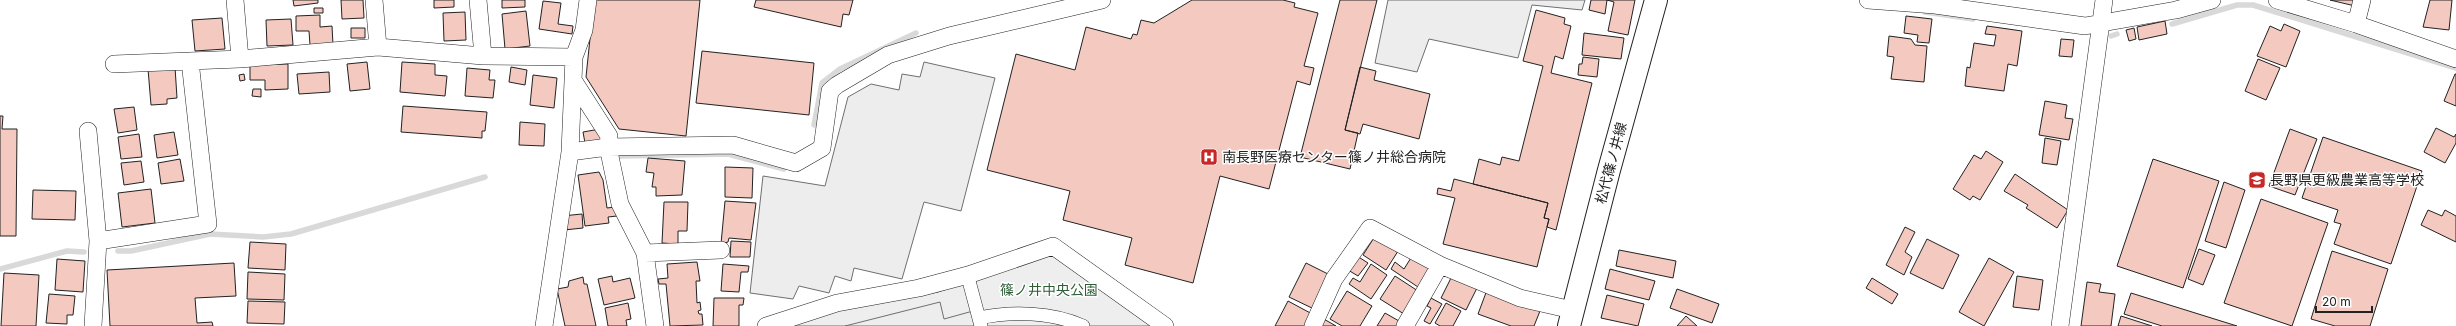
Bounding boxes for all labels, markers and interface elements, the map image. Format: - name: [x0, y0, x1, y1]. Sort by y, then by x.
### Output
- street label: 松代篠ノ井線: [1591, 120, 1630, 206]
- hospital icon: 南長野医療センター篠ノ井総合病院: [1199, 147, 1219, 167]
- place label: 南長野医療センター篠ノ井総合病院: [1222, 148, 1446, 165]
- school or university icon: 長野県更級農業高等学校: [2247, 170, 2267, 190]
- place label: 長野県更級農業高等学校: [2270, 171, 2424, 188]
- park label: 篠ノ井中央公園: [1000, 281, 1098, 298]
- scale bar: [2316, 288, 2372, 314]
- text: 20 m: [2322, 294, 2351, 309]

